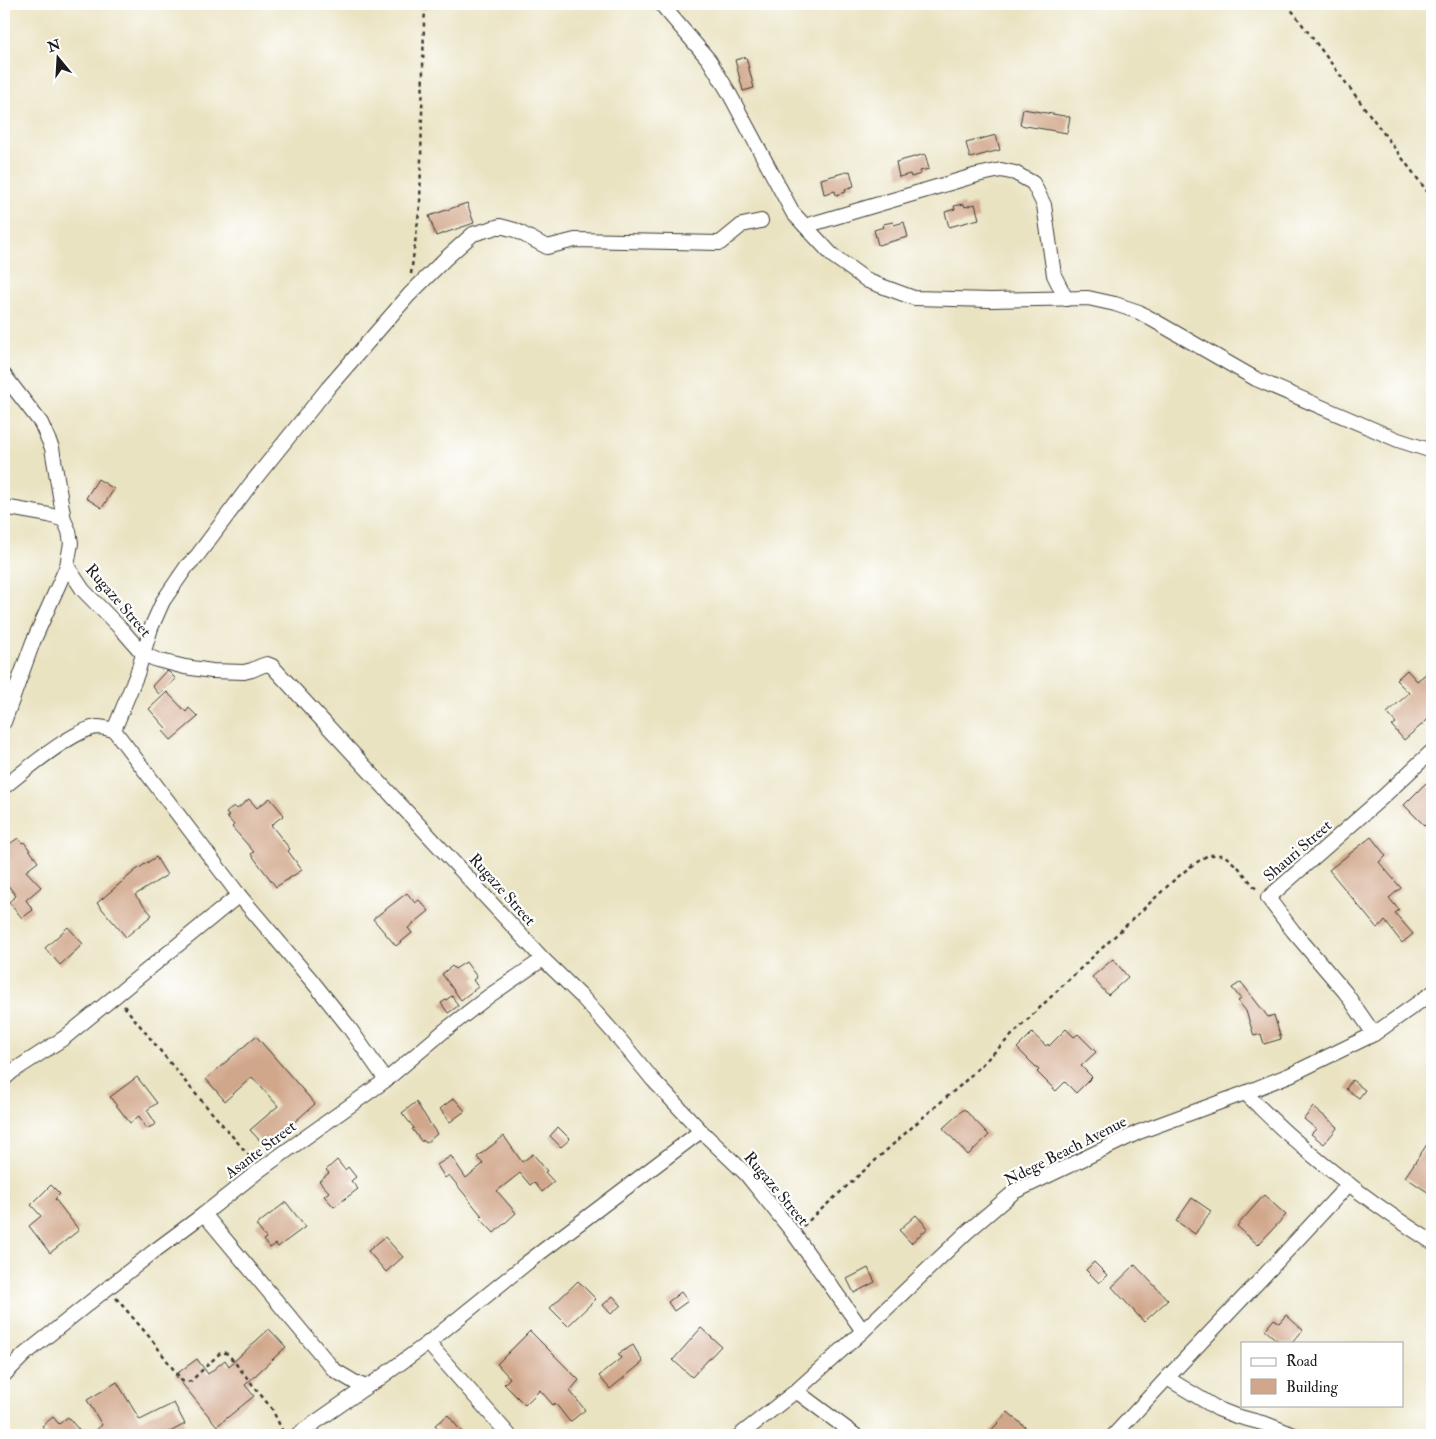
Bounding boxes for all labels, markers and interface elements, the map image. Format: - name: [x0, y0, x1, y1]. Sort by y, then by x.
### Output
- north arrow: [32, 32, 82, 82]
- text: N: [45, 36, 63, 56]
- street label: Rugaze Street: [81, 560, 155, 641]
- street label: Shauri Street: [1259, 816, 1336, 886]
- street label: Rugaze Street: [465, 849, 540, 930]
- street label: Ndege Beach Avenue: [1001, 1111, 1130, 1190]
- street label: Asante Street: [220, 1116, 300, 1184]
- street label: Rugaze Street: [740, 1148, 813, 1230]
- legend: [1241, 1342, 1404, 1406]
- text: Road: [1286, 1352, 1318, 1371]
- text: Building: [1286, 1378, 1338, 1397]

